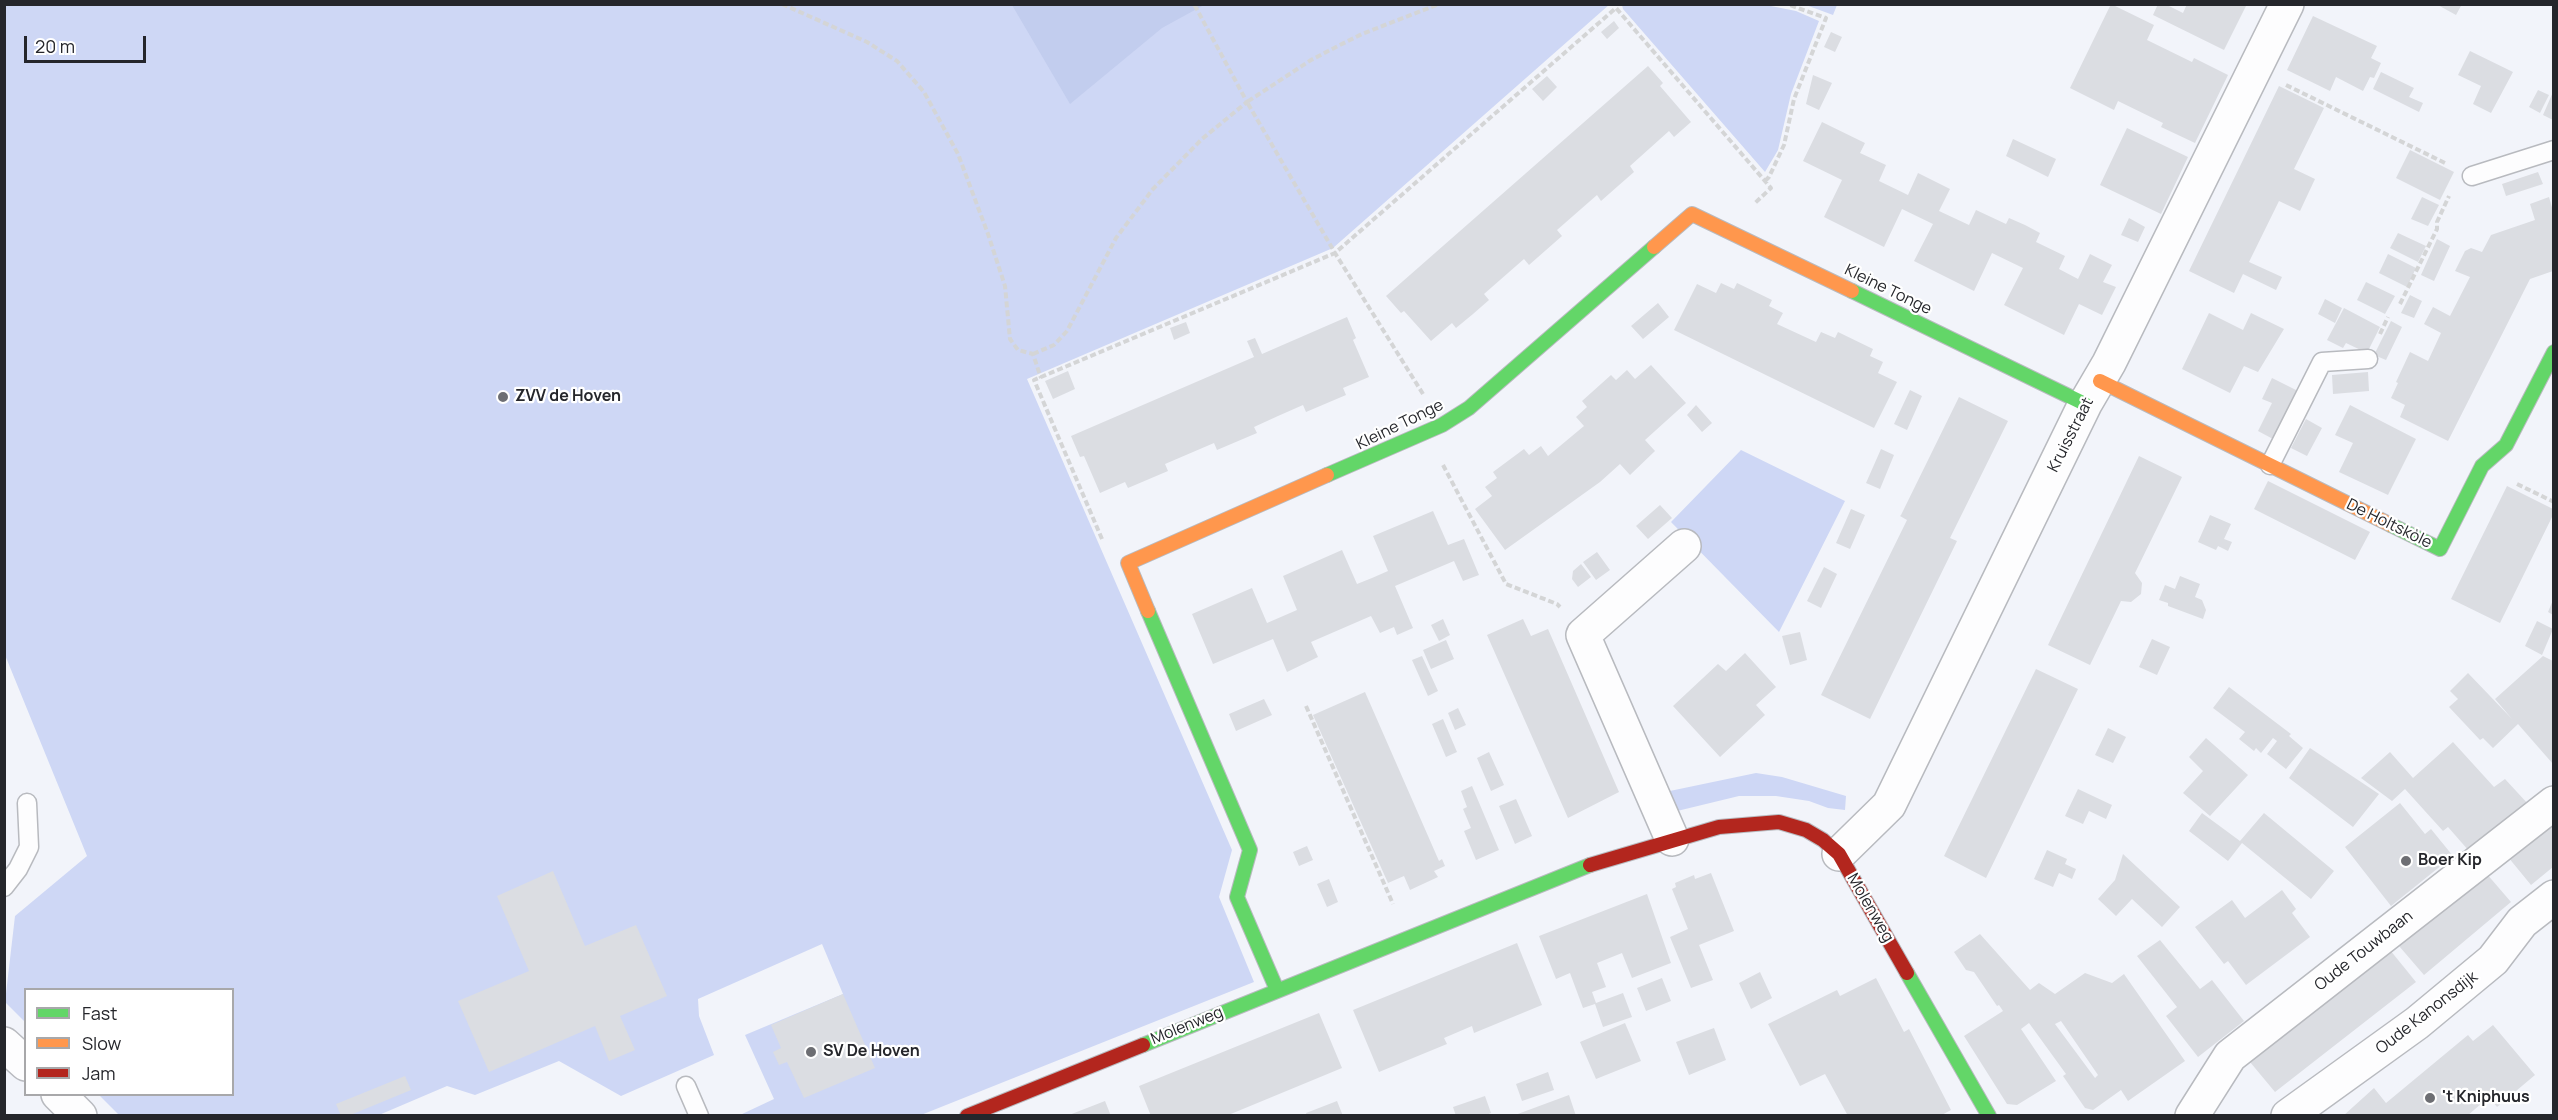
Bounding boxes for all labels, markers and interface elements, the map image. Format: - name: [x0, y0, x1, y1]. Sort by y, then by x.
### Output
- scale bar: [27, 24, 148, 62]
- text: 20 m: [35, 34, 75, 58]
- street label: Kleine Tonge: [1841, 261, 1935, 319]
- place label: ZVV de Hoven: [515, 387, 621, 407]
- marker: ZVV de Hoven: [496, 390, 510, 404]
- street label: Kruisstraat: [2044, 394, 2098, 476]
- street label: Kleine Tonge: [1353, 396, 1447, 454]
- street label: De Holtskòle: [2343, 495, 2435, 553]
- place label: Boer Kip: [2418, 851, 2482, 871]
- marker: Boer Kip: [2399, 854, 2413, 868]
- street label: Molenweg: [1843, 870, 1897, 946]
- street label: Oude Touwbaan: [2311, 907, 2417, 995]
- street label: Oude Kanonsdijk: [2372, 967, 2482, 1059]
- legend: [24, 988, 234, 1096]
- text: Fast: [82, 1001, 117, 1025]
- street label: Molenweg: [1148, 1003, 1226, 1049]
- text: Slow: [82, 1031, 121, 1055]
- place label: SV De Hoven: [823, 1042, 920, 1062]
- marker: SV De Hoven: [804, 1045, 818, 1059]
- text: Jam: [82, 1061, 116, 1085]
- place label: 't Kniphuus: [2442, 1088, 2530, 1108]
- marker: 't Kniphuus: [2423, 1091, 2437, 1105]

